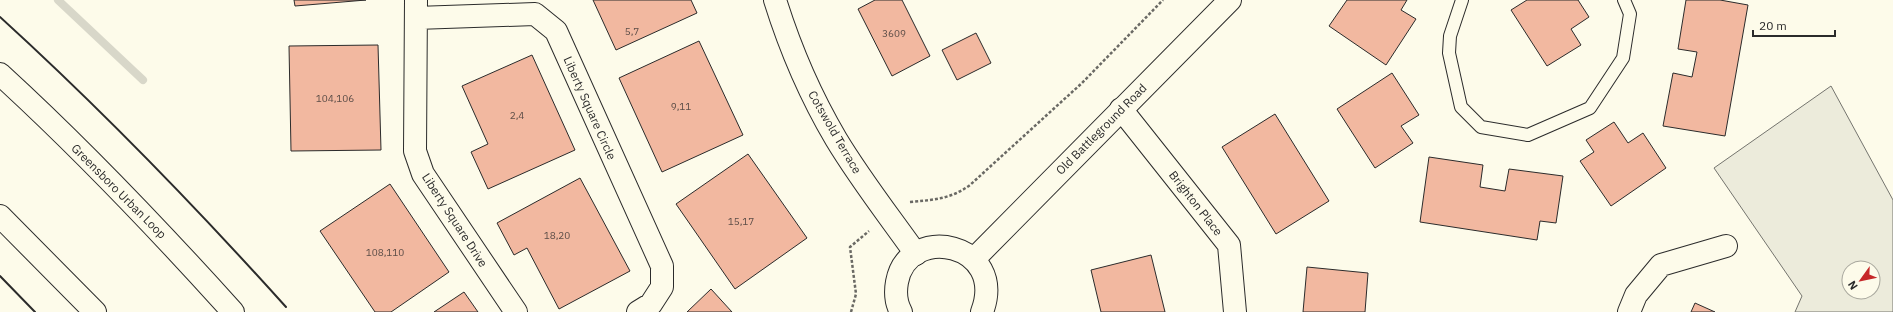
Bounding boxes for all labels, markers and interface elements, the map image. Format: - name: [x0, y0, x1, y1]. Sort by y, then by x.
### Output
- scale bar: [1753, 12, 1835, 38]
- text: 20 m: [1759, 18, 1787, 33]
- house number: 5,7: [625, 25, 639, 38]
- house number: 3609: [882, 27, 906, 40]
- street label: Liberty Square Circle: [560, 54, 620, 162]
- street label: Old Battleground Road: [1052, 80, 1150, 178]
- street label: Cotswold Terrace: [805, 88, 865, 177]
- house number: 104,106: [316, 92, 354, 105]
- house number: 9,11: [671, 100, 691, 113]
- house number: 2,4: [510, 109, 524, 122]
- street label: Greensboro Urban Loop: [68, 140, 170, 242]
- street label: Brighton Place: [1166, 167, 1226, 239]
- street label: Liberty Square Drive: [419, 170, 491, 270]
- house number: 15,17: [728, 215, 754, 228]
- house number: 18,20: [544, 229, 570, 242]
- house number: 108,110: [366, 246, 404, 259]
- north arrow: [1841, 260, 1881, 300]
- text: N: [1845, 278, 1861, 293]

